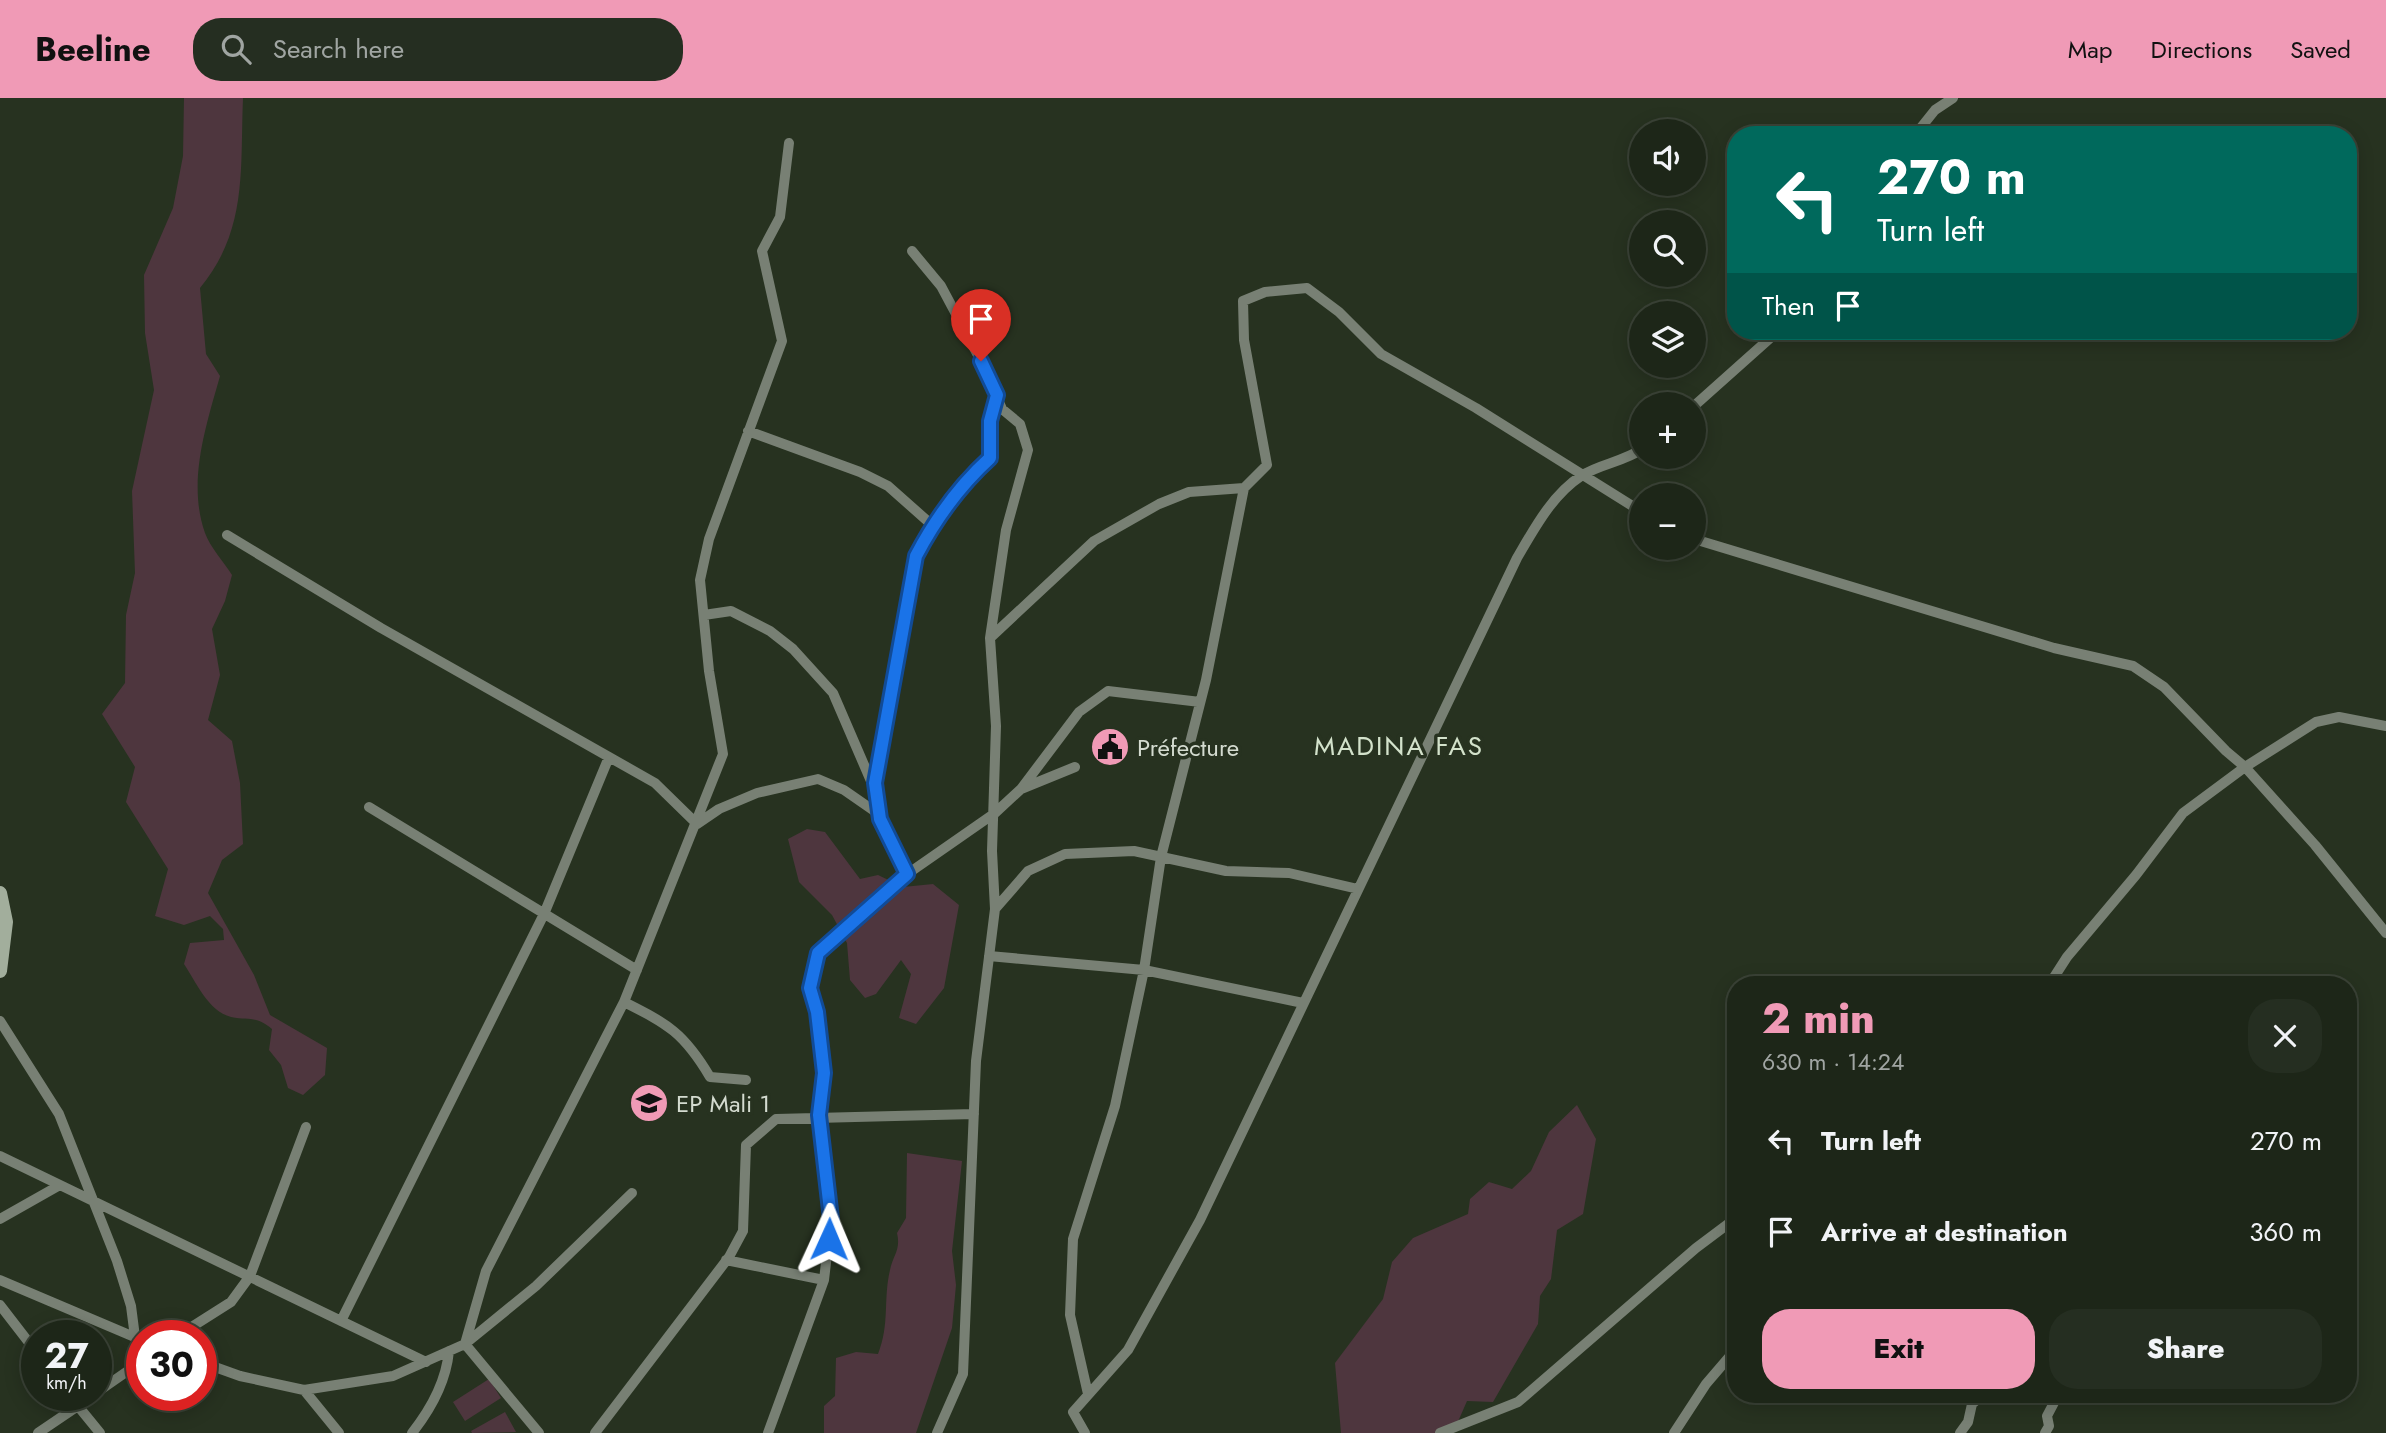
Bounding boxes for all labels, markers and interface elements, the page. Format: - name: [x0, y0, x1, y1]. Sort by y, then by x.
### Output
- search box: [193, 18, 683, 81]
- text: Beeline: [35, 26, 151, 73]
- icon: search: [217, 30, 255, 68]
- text: Search here: [273, 30, 404, 68]
- text: Map: [2068, 32, 2113, 67]
- text: Directions: [2151, 32, 2252, 67]
- text: Saved: [2290, 32, 2351, 67]
- map controls: [1629, 119, 1706, 560]
- button: sound: [1629, 119, 1706, 196]
- text: 270 m: [1877, 142, 2026, 212]
- icon: left: [1762, 154, 1853, 245]
- text: Turn left: [1877, 207, 1984, 253]
- button: search: [1629, 210, 1706, 287]
- text: Then: [1762, 287, 1815, 325]
- icon: arrive: [1829, 287, 1867, 325]
- pin: [951, 289, 1011, 361]
- icon: arrive: [962, 300, 1000, 338]
- button: layers: [1629, 301, 1706, 378]
- button: +: [1629, 392, 1706, 469]
- button: −: [1629, 483, 1706, 560]
- public building icon: Préfecture: [1089, 726, 1131, 768]
- district label: MADINA FAS: [1314, 727, 1484, 765]
- place label: Préfecture: [1137, 730, 1239, 765]
- text: 2 min: [1762, 988, 1875, 1049]
- button: close: [2248, 999, 2322, 1073]
- text: 630 m · 14:24: [1762, 1045, 1904, 1079]
- school or university icon: EP Mali 1: [628, 1082, 670, 1124]
- place label: EP Mali 1: [676, 1086, 770, 1121]
- icon: left: [1762, 1122, 1800, 1160]
- text: Turn left: [1821, 1122, 1921, 1160]
- text: 270 m: [2250, 1122, 2322, 1160]
- position arrow: [792, 1202, 866, 1276]
- icon: arrive: [1762, 1213, 1800, 1251]
- text: Arrive at destination: [1821, 1213, 2068, 1251]
- text: 360 m: [2249, 1213, 2322, 1251]
- button: Exit: [1762, 1309, 2035, 1389]
- button: Share: [2049, 1309, 2322, 1389]
- speed limit sign: 30: [126, 1320, 217, 1411]
- text: 27: [44, 1331, 89, 1381]
- text: km/h: [46, 1370, 87, 1396]

